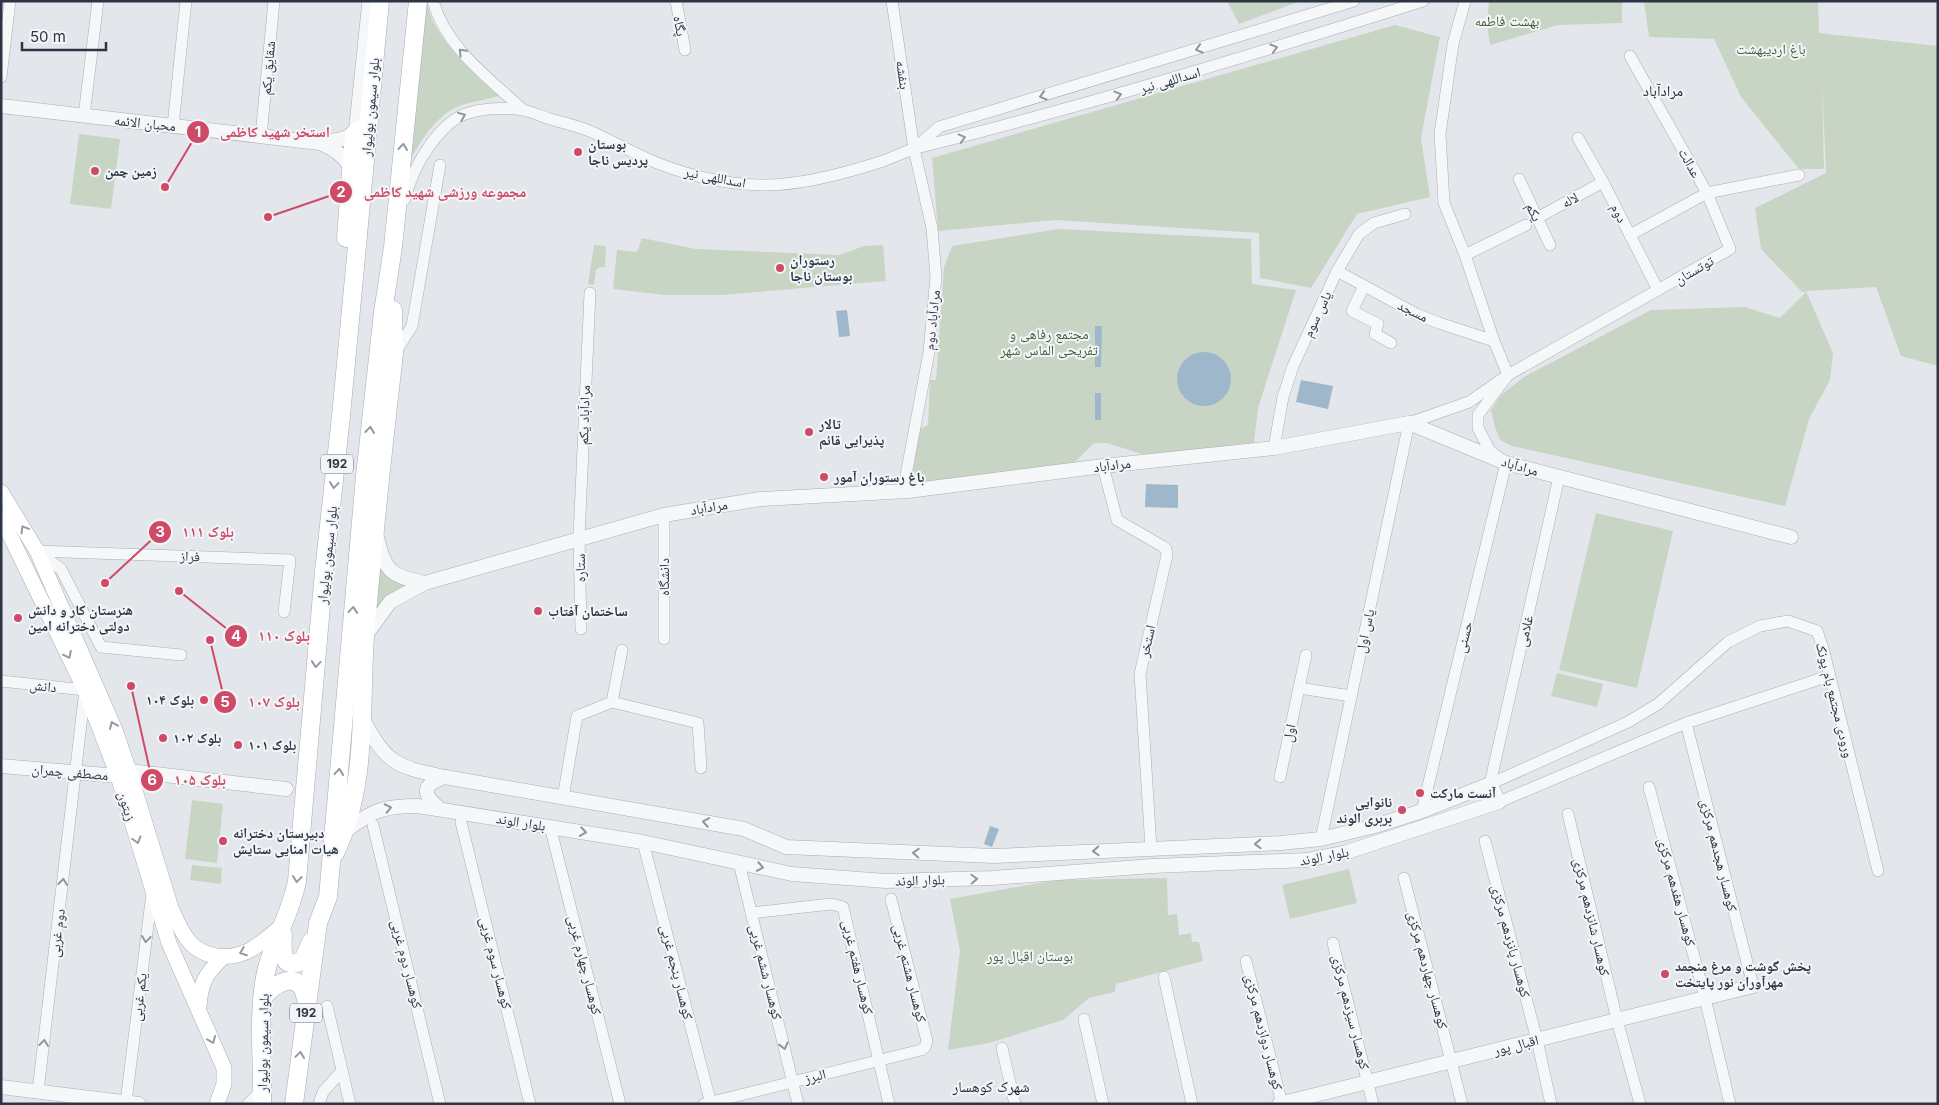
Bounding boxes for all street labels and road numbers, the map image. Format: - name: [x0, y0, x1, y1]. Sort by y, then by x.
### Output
- street label: پگاه: [669, 14, 691, 38]
- street label: شقایق یکم: [257, 40, 280, 96]
- street label: بلوار سیمون بولیوار: [357, 57, 383, 158]
- street label: بنفشه: [893, 59, 914, 91]
- street label: اسداللهی نیر: [1137, 63, 1202, 98]
- street label: محبان الائمه: [113, 111, 177, 135]
- street label: عدالت: [1675, 145, 1705, 181]
- street label: اسداللهی نیر: [682, 162, 747, 192]
- street label: لاله: [1558, 188, 1581, 211]
- street label: یکم: [1521, 200, 1546, 225]
- street label: دوم: [1606, 200, 1631, 226]
- street label: توتستان: [1671, 252, 1717, 288]
- street label: یاس سوم: [1298, 288, 1337, 340]
- street label: مرادآباد دوم: [920, 289, 945, 351]
- street label: مسجد: [1395, 296, 1431, 325]
- street label: مرادآباد یکم: [574, 385, 595, 445]
- street label: مرادآباد: [1499, 452, 1541, 480]
- road number: 192: [321, 454, 353, 474]
- street label: مرادآباد: [1092, 454, 1132, 476]
- street label: مرادآباد: [689, 495, 729, 519]
- street label: بلوار سیمون بولیوار: [313, 505, 341, 606]
- street label: فراز: [179, 547, 201, 565]
- street label: ستاره: [571, 553, 589, 583]
- street label: دانشگاه: [655, 558, 672, 596]
- street label: یاس اول: [1352, 607, 1378, 655]
- street label: غلامی: [1513, 614, 1537, 648]
- street label: حسنی: [1451, 619, 1477, 655]
- street label: استخر: [1134, 623, 1159, 660]
- street label: ورودی مجتمع بام پونک: [1811, 640, 1858, 760]
- street label: دانش: [29, 676, 58, 696]
- street label: اول: [1278, 722, 1300, 744]
- street label: مصطفی چمران: [31, 760, 109, 784]
- street label: زیتون: [114, 789, 140, 823]
- street label: کوهسار هجدهم مرکزی: [1695, 797, 1742, 914]
- street label: بلوار الوند: [495, 809, 547, 835]
- street label: کوهسار هفدهم مرکزی: [1653, 836, 1700, 949]
- street label: بلوار الوند: [1298, 842, 1350, 870]
- street label: کوهسار شانزدهم مرکزی: [1569, 856, 1614, 978]
- street label: بلوار الوند: [895, 870, 945, 890]
- street label: کوهسار پانزدهم مرکزی: [1486, 883, 1535, 1000]
- street label: دوم غربی: [45, 907, 70, 959]
- street label: کوهسار چهاردهم مرکزی: [1403, 909, 1452, 1031]
- street label: کوهسار چهارم غربی: [563, 913, 606, 1017]
- street label: کوهسار سوم غربی: [475, 915, 516, 1011]
- street label: کوهسار دوم غربی: [386, 918, 427, 1011]
- street label: کوهسار هفتم غربی: [837, 918, 878, 1017]
- street label: کوهسار ششم غربی: [744, 922, 787, 1022]
- street label: کوهسار هشتم غربی: [888, 922, 931, 1024]
- street label: کوهسار پنجم غربی: [656, 923, 698, 1022]
- street label: کوهسار سیزدهم مرکزی: [1327, 953, 1374, 1072]
- street label: یکم غربی: [127, 972, 152, 1022]
- street label: کوهسار دوازدهم مرکزی: [1240, 972, 1287, 1092]
- street label: بلوار سیمون بولیوار: [253, 993, 273, 1094]
- road number: 192: [290, 1004, 322, 1022]
- street label: اقبال پور: [1491, 1031, 1540, 1060]
- street label: البرز: [801, 1065, 828, 1088]

